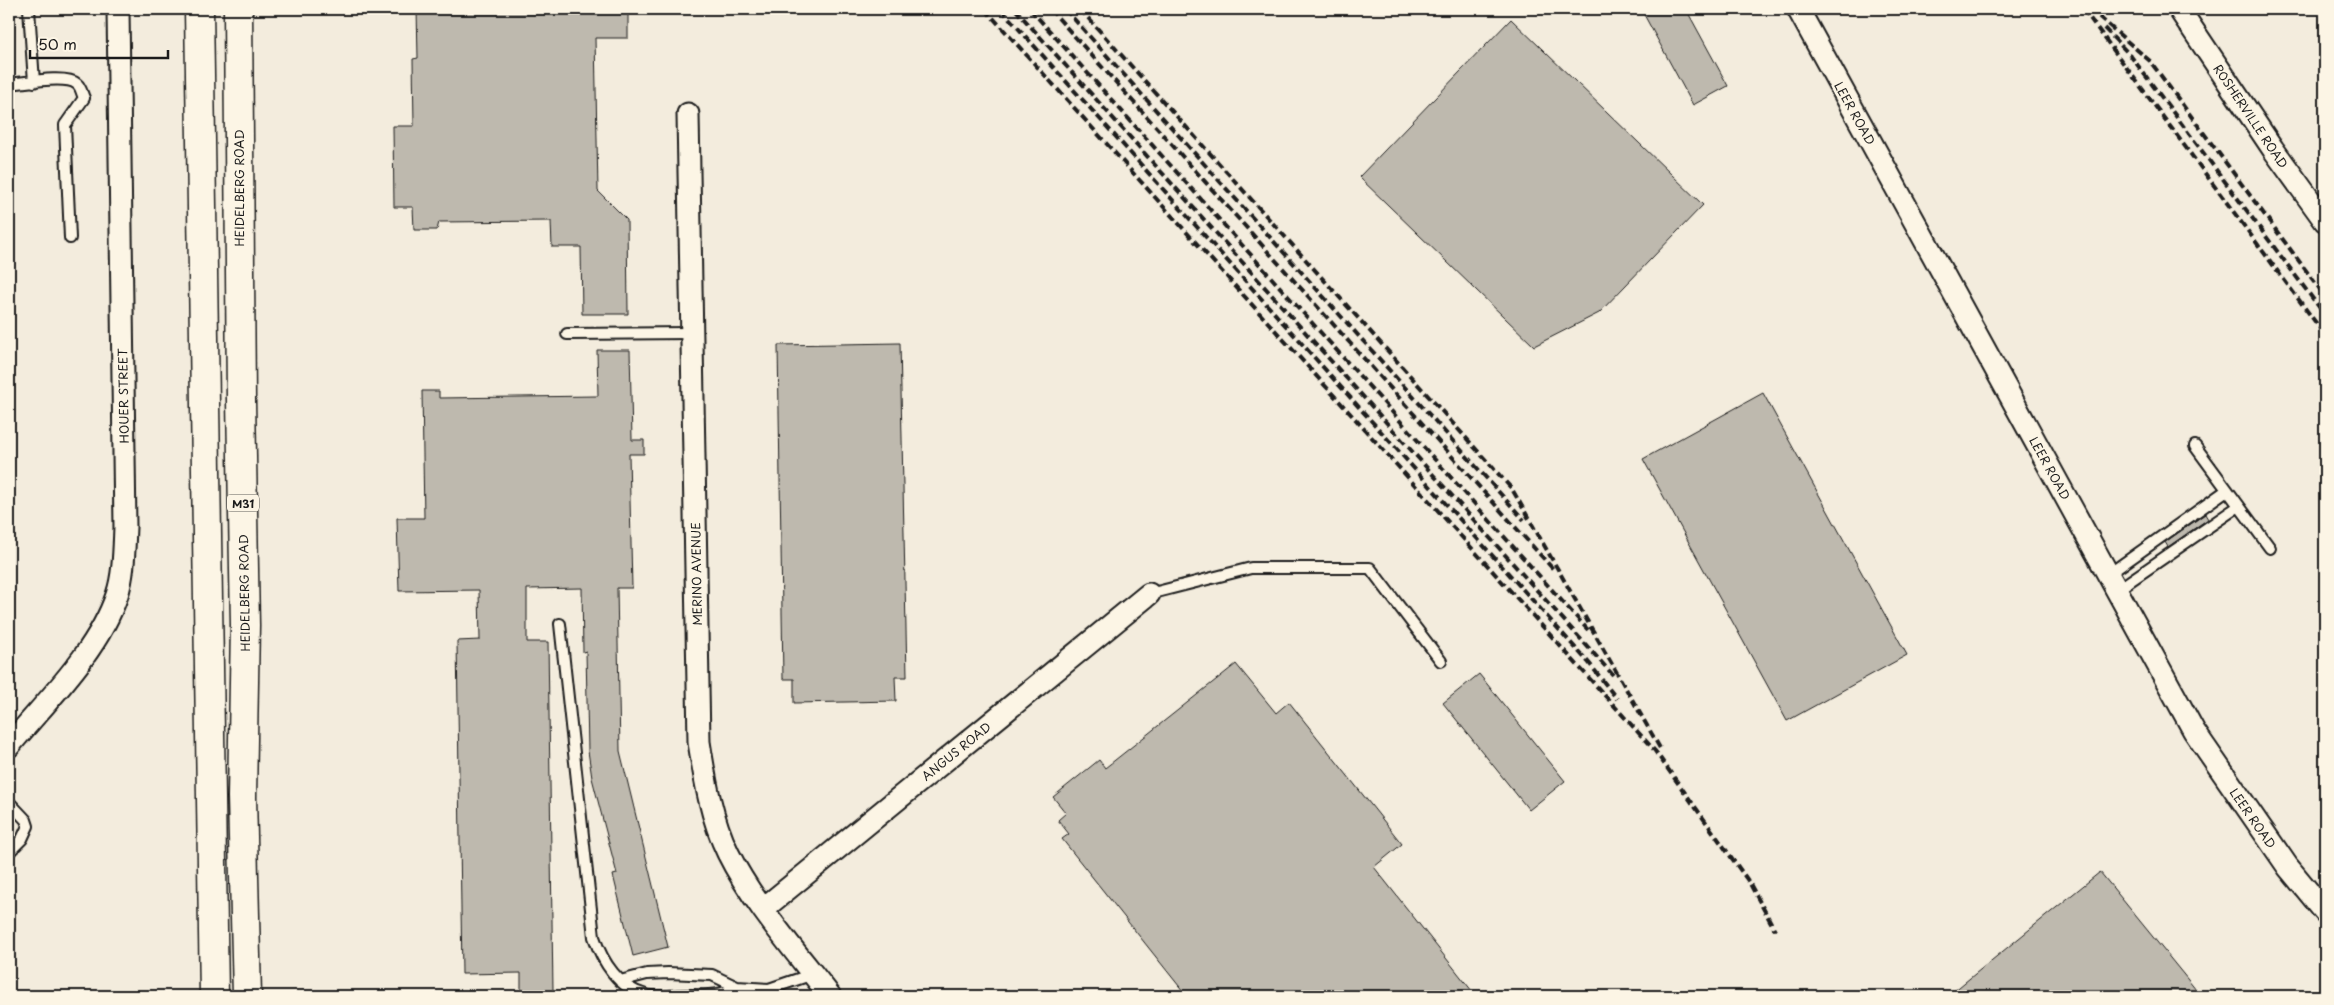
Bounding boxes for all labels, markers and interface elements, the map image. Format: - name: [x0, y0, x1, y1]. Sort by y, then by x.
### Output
- scale bar: [30, 28, 168, 60]
- text: 50 m: [38, 32, 77, 55]
- street label: ROSHERVILLE ROAD: [2209, 60, 2293, 172]
- street label: LEER ROAD: [1830, 78, 1880, 148]
- street label: HEIDELBERG ROAD: [230, 129, 248, 247]
- street label: HOUER STREET: [113, 347, 133, 444]
- street label: LEER ROAD: [2025, 433, 2075, 503]
- road number: M31: [227, 494, 259, 512]
- street label: MERINO AVENUE: [686, 522, 706, 626]
- street label: HEIDELBERG ROAD: [234, 534, 254, 652]
- street label: ANGUS ROAD: [918, 717, 994, 785]
- street label: LEER ROAD: [2226, 784, 2280, 852]

